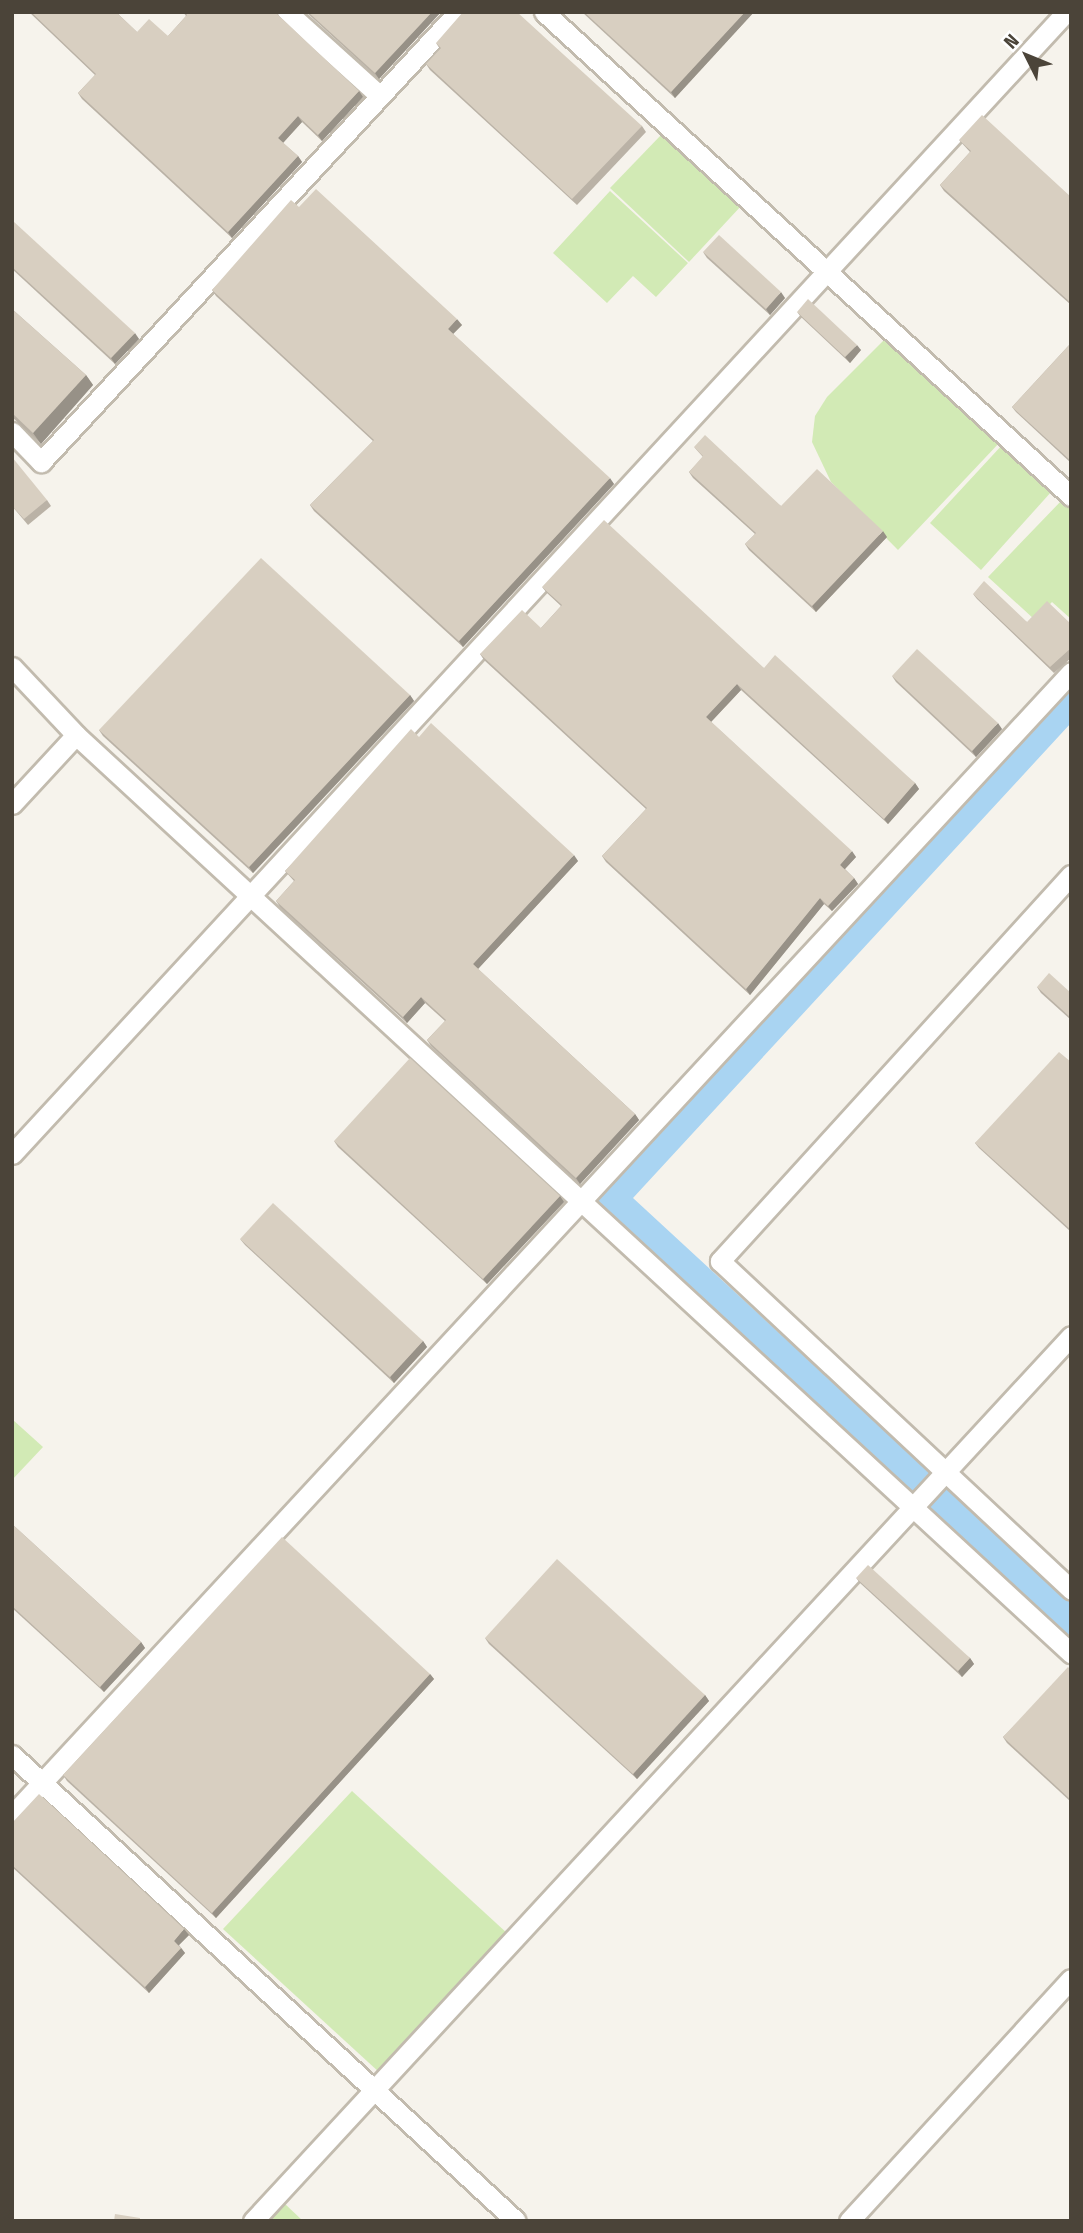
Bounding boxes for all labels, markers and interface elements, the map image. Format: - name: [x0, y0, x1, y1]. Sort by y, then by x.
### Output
- north arrow: [992, 21, 1062, 91]
- text: N: [999, 29, 1024, 53]

